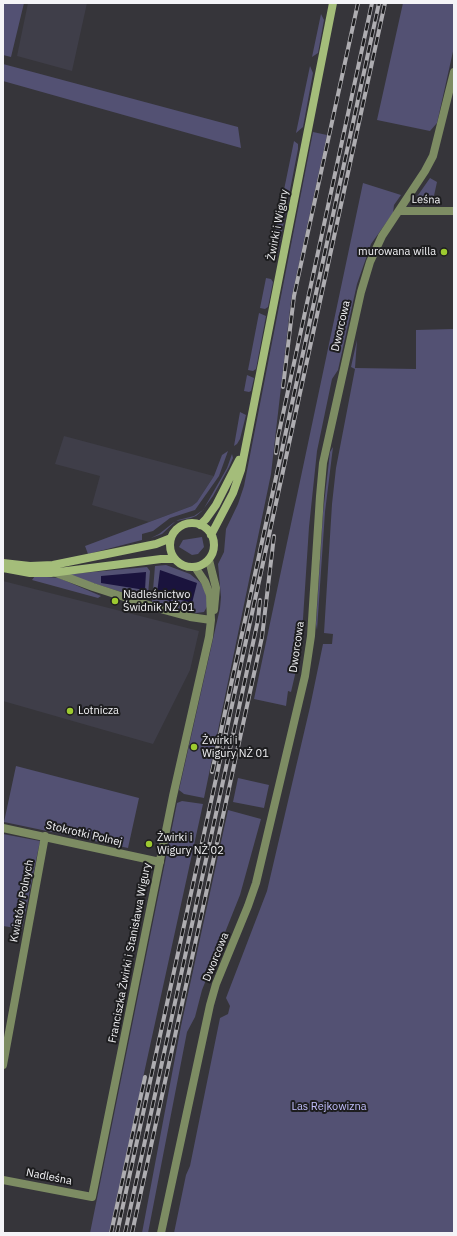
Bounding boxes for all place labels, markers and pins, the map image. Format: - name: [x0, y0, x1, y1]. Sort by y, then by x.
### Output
- place label: murowana willa: [358, 245, 436, 259]
- marker: murowana willa: [439, 247, 449, 257]
- place label: Nadleśnictwo Świdnik NŻ 01: [123, 588, 194, 614]
- marker: Nadleśnictwo Świdnik NŻ 01: [110, 596, 120, 606]
- place label: Lotnicza: [78, 704, 119, 718]
- marker: Lotnicza: [65, 706, 75, 716]
- place label: Żwirki i Wigury NŻ 01: [202, 734, 269, 760]
- marker: Żwirki i Wigury NŻ 01: [189, 742, 199, 752]
- place label: Żwirki i Wigury NŻ 02: [157, 831, 224, 857]
- marker: Żwirki i Wigury NŻ 02: [144, 839, 154, 849]

